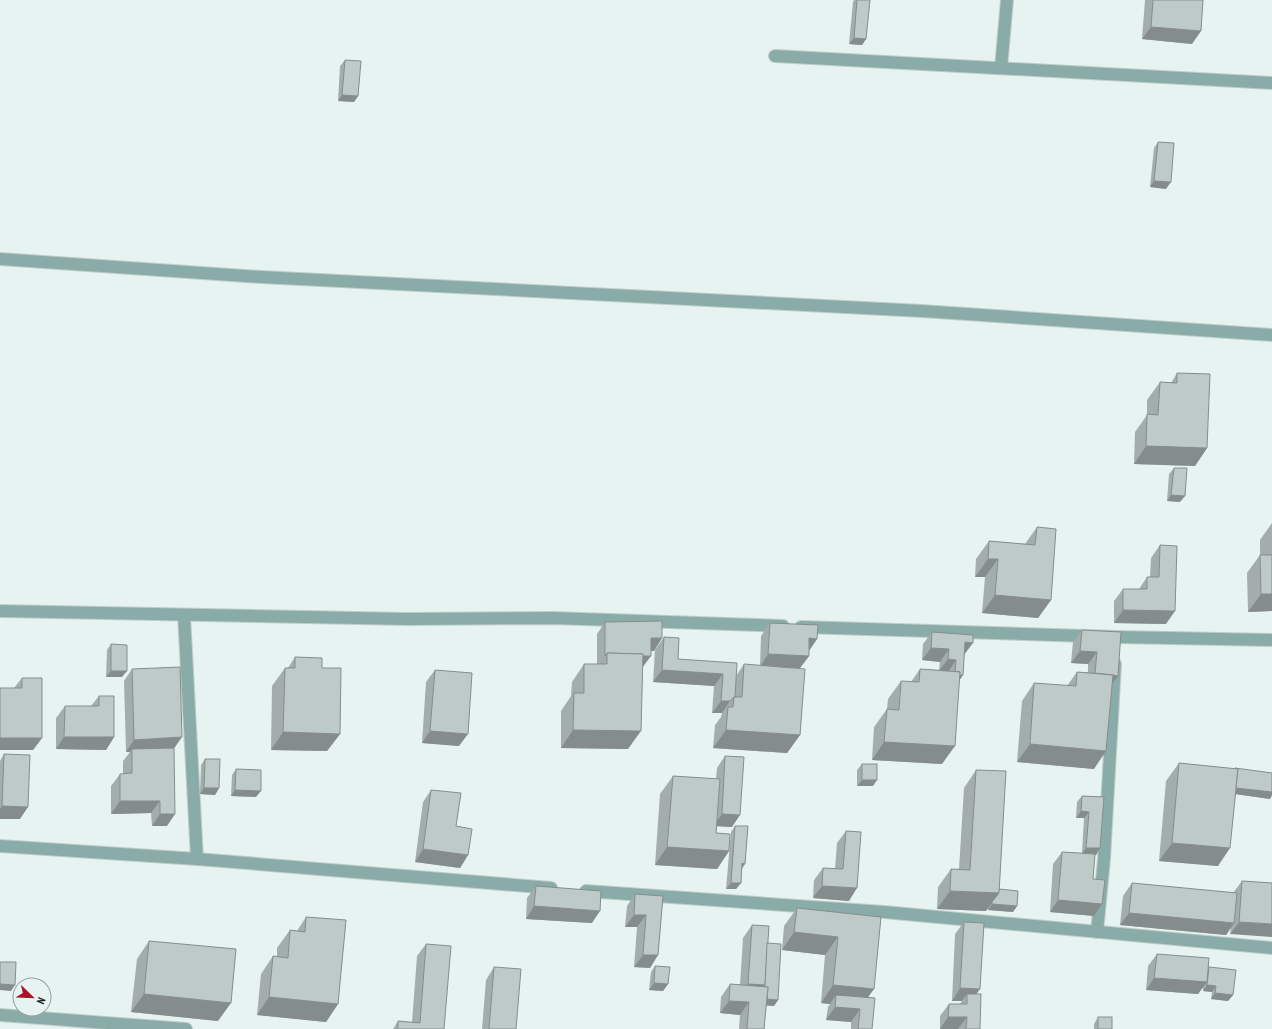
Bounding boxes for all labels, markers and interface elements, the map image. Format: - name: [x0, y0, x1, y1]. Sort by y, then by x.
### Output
- north arrow: [12, 977, 52, 1017]
- text: N: [34, 995, 49, 1006]

